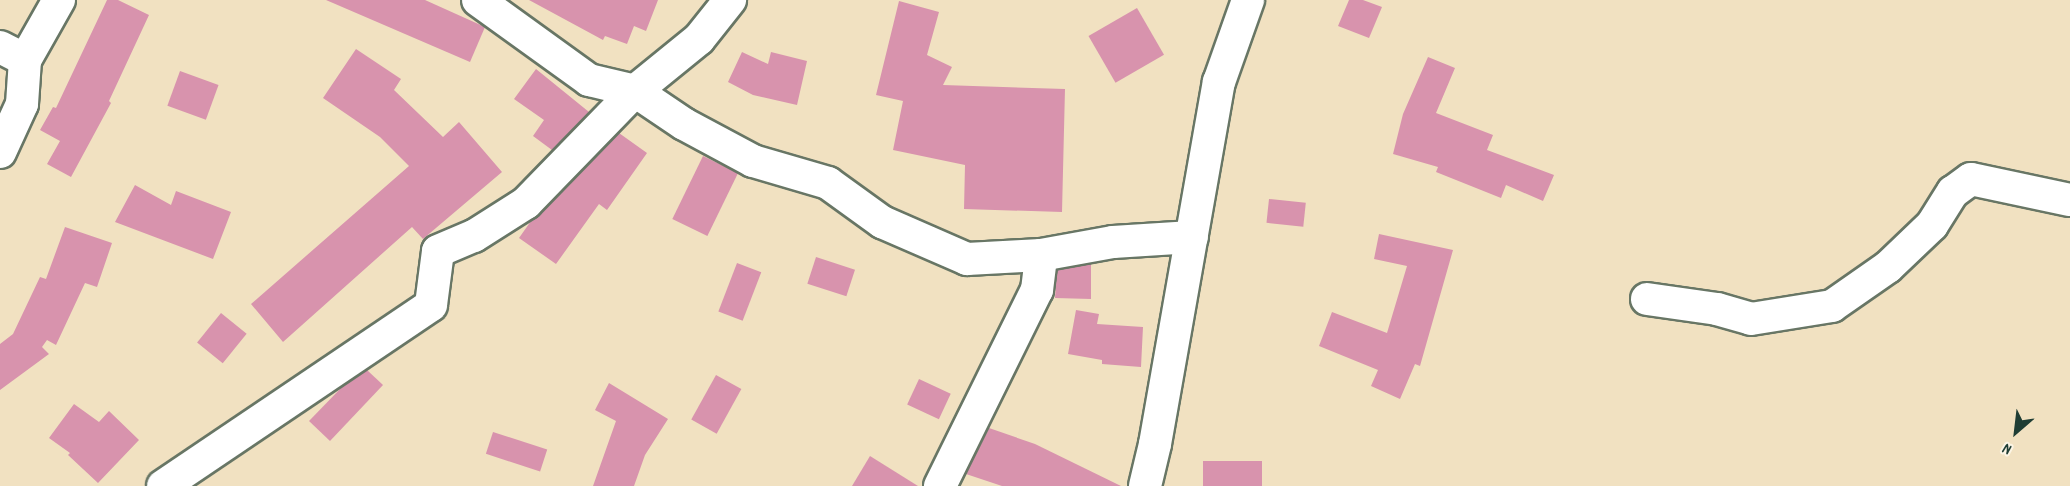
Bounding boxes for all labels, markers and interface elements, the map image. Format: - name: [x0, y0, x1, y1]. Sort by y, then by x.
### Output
- north arrow: [1986, 402, 2046, 462]
- text: N: [1998, 436, 2016, 460]

